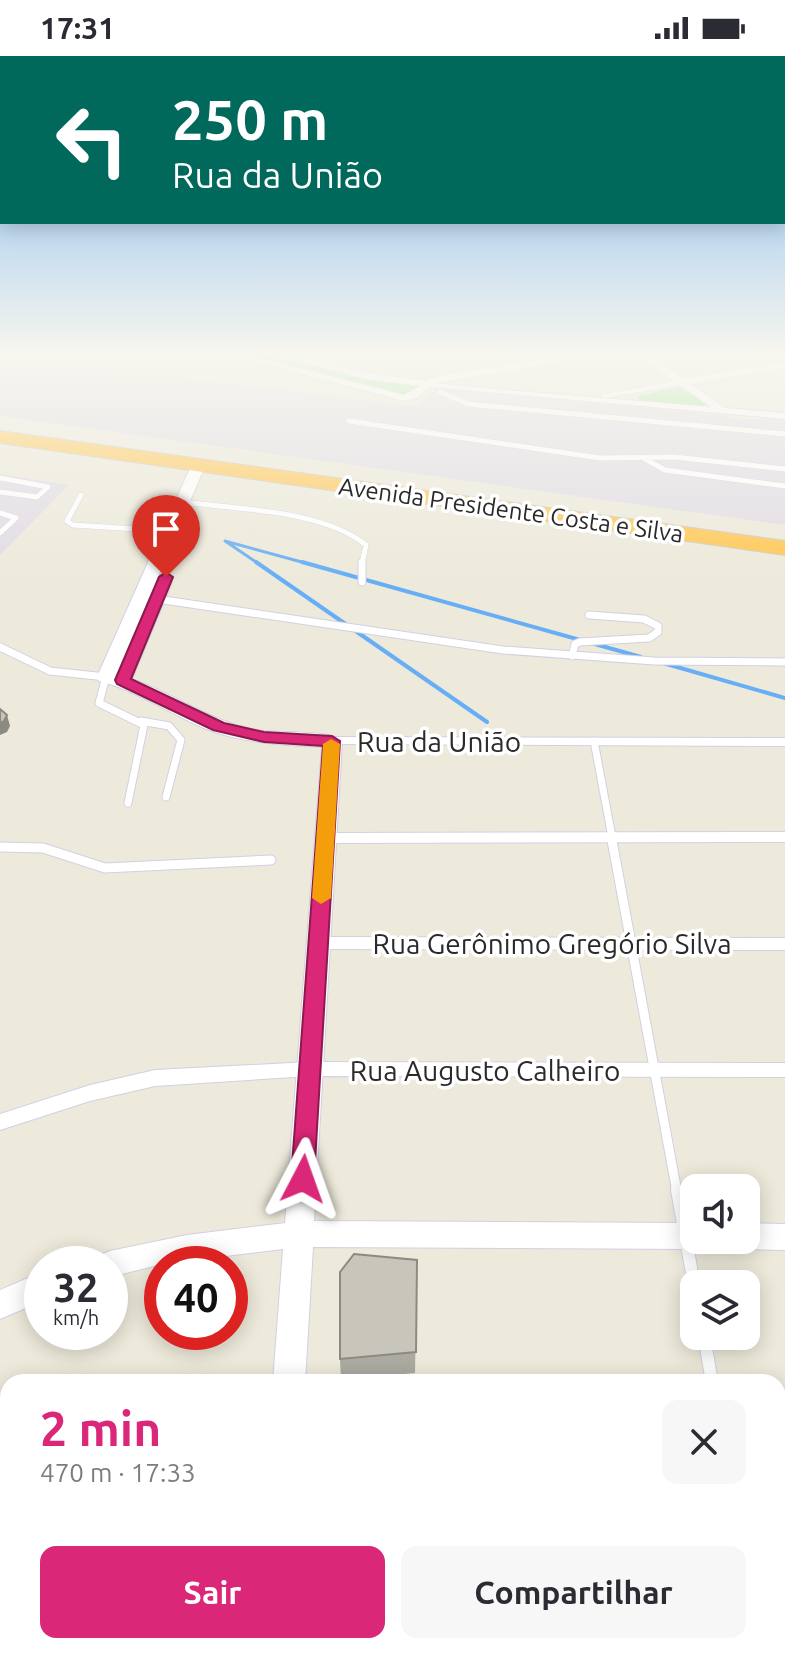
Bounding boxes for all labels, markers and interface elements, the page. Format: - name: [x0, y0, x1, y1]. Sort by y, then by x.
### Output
- text: 17:31: [40, 11, 115, 45]
- icon: left: [40, 88, 144, 192]
- text: 250 m: [172, 88, 328, 151]
- text: Rua da União: [172, 154, 383, 195]
- street label: Avenida Presidente Costa e Silva: [337, 472, 685, 548]
- pin: [132, 495, 200, 577]
- icon: arrive: [144, 507, 188, 551]
- street label: Rua da União: [357, 726, 521, 757]
- street label: Rua Gerônimo Gregório Silva: [372, 928, 732, 959]
- street label: Rua Augusto Calheiro: [350, 1055, 620, 1086]
- position arrow: [261, 1137, 345, 1221]
- map controls: [680, 1174, 760, 1350]
- button: sound: [680, 1174, 760, 1254]
- speed limit sign: 40: [144, 1246, 248, 1350]
- text: 32: [53, 1265, 99, 1310]
- button: layers: [680, 1270, 760, 1350]
- text: km/h: [53, 1306, 99, 1329]
- button: close: [662, 1400, 746, 1484]
- text: 2 min: [40, 1401, 161, 1455]
- text: 470 m · 17:33: [40, 1458, 196, 1487]
- button: Sair: [40, 1546, 385, 1638]
- button: Compartilhar: [401, 1546, 746, 1638]

